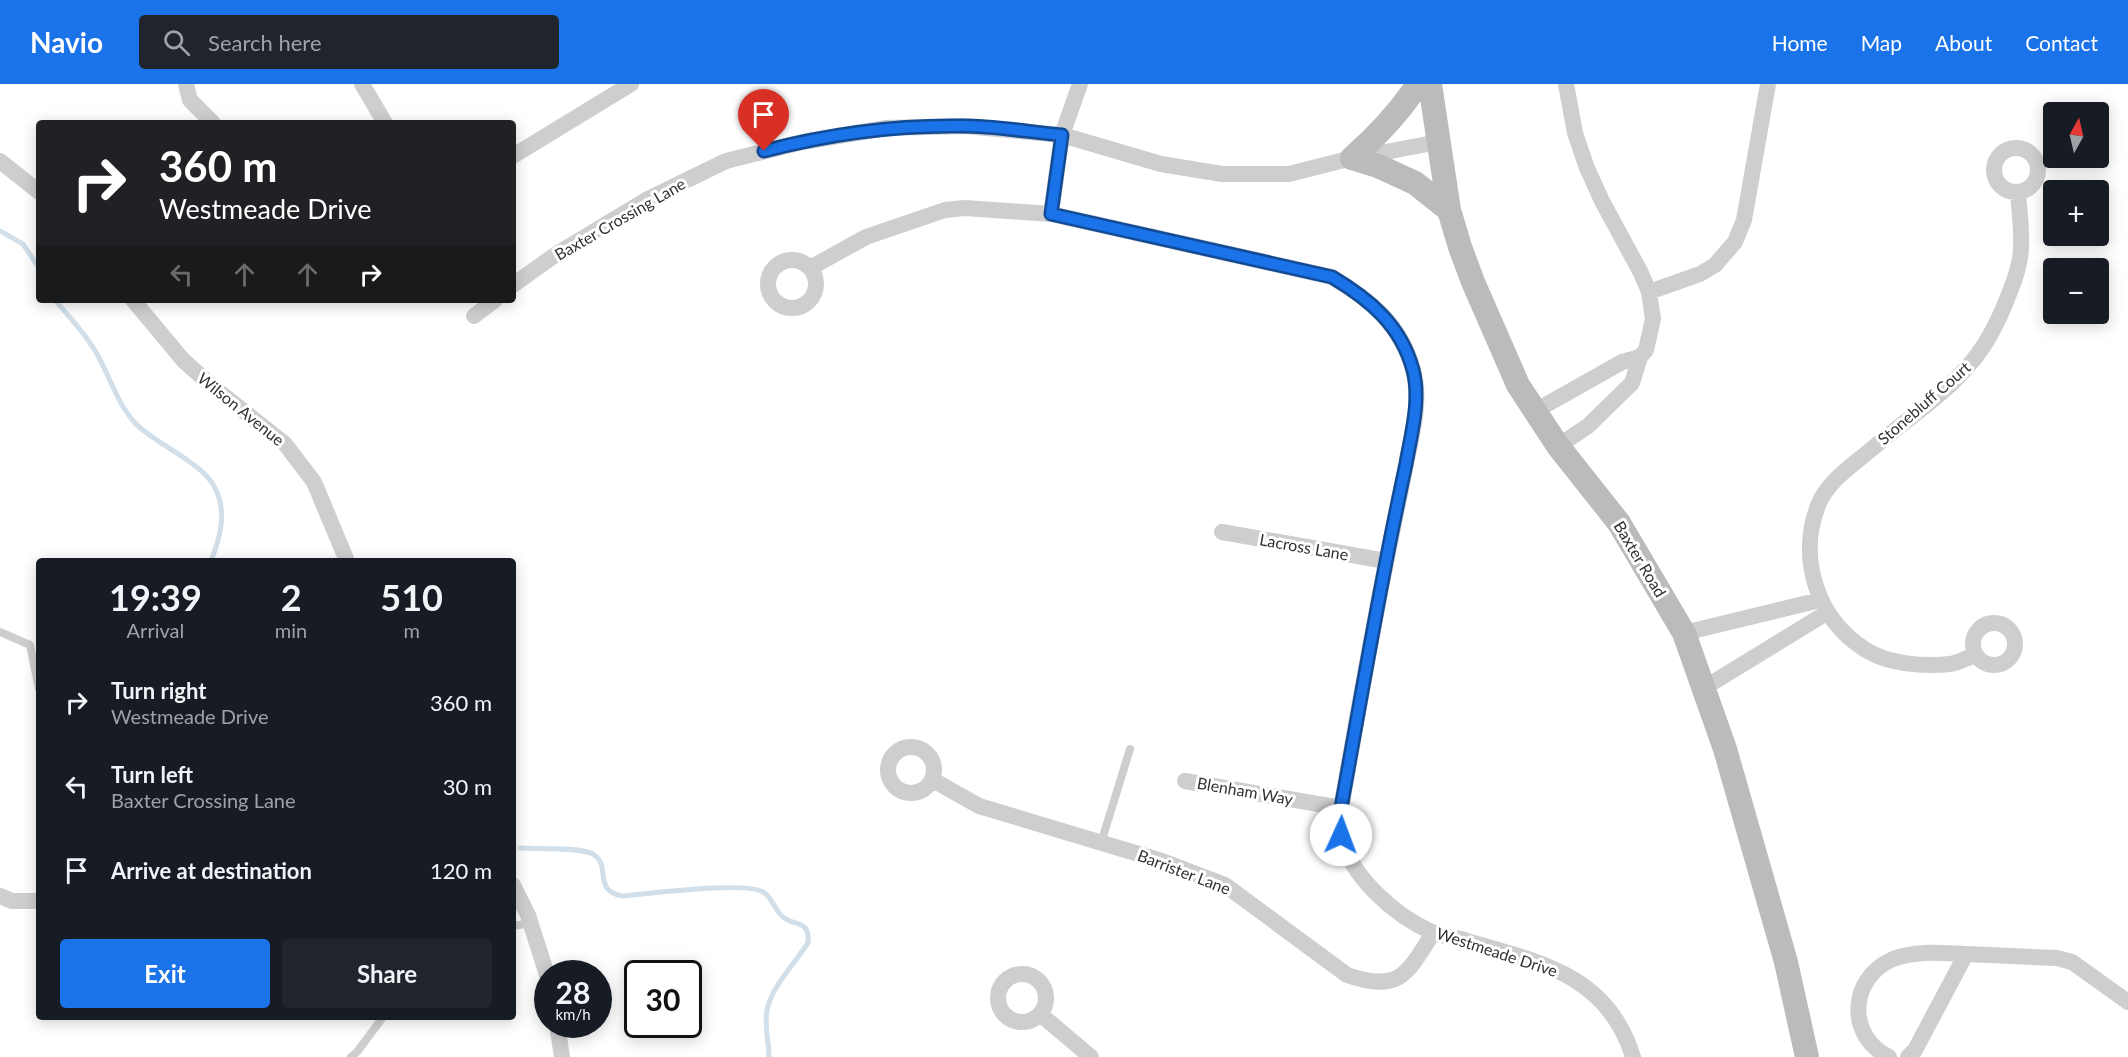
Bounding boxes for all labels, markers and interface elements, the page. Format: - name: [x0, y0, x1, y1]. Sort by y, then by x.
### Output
- search box: [139, 15, 559, 69]
- text: Navio: [30, 25, 103, 59]
- icon: search: [160, 26, 193, 59]
- text: Search here: [208, 29, 322, 56]
- text: Home: [1772, 30, 1828, 55]
- text: Map: [1861, 30, 1902, 55]
- text: About: [1935, 30, 1992, 55]
- text: Contact: [2025, 30, 2098, 55]
- pin: [738, 89, 789, 151]
- icon: arrive: [747, 98, 780, 131]
- north arrow: [2043, 102, 2109, 168]
- map controls: [2043, 102, 2109, 324]
- text: 360 m: [159, 141, 277, 191]
- icon: right: [60, 144, 138, 222]
- street label: Baxter Crossing Lane: [551, 173, 688, 264]
- button: +: [2043, 180, 2109, 246]
- text: Westmeade Drive: [159, 192, 372, 225]
- icon: left: [165, 258, 198, 291]
- icon: ahead: [228, 258, 261, 291]
- icon: ahead: [291, 258, 324, 291]
- icon: right: [354, 258, 387, 291]
- button: −: [2043, 258, 2109, 324]
- street label: Stonebluff Court: [1873, 357, 1974, 448]
- street label: Wilson Avenue: [194, 368, 288, 449]
- street label: Baxter Road: [1610, 517, 1671, 600]
- street label: Lacross Lane: [1258, 529, 1350, 564]
- text: 19:39: [109, 575, 202, 619]
- text: 2: [281, 575, 302, 619]
- text: 510: [380, 575, 443, 619]
- text: Arrival: [127, 618, 184, 642]
- text: min: [275, 618, 307, 642]
- text: m: [403, 618, 420, 642]
- text: Turn right: [111, 677, 206, 704]
- icon: right: [60, 686, 93, 719]
- text: 360 m: [430, 689, 492, 716]
- text: Westmeade Drive: [111, 704, 268, 728]
- text: Turn left: [111, 761, 193, 788]
- icon: left: [60, 770, 93, 803]
- text: 30 m: [443, 773, 492, 800]
- street label: Blenham Way: [1196, 773, 1295, 808]
- text: Baxter Crossing Lane: [111, 788, 296, 812]
- position arrow: [1309, 803, 1373, 867]
- street label: Barrister Lane: [1135, 845, 1233, 898]
- icon: arrive: [60, 854, 93, 887]
- text: Arrive at destination: [111, 857, 312, 884]
- text: 120 m: [430, 857, 492, 884]
- street label: Westmeade Drive: [1434, 923, 1560, 980]
- button: Exit: [60, 939, 270, 1008]
- button: Share: [282, 939, 492, 1008]
- speed limit sign: 30: [624, 960, 702, 1038]
- text: 28: [556, 974, 590, 1010]
- text: km/h: [555, 1005, 591, 1023]

